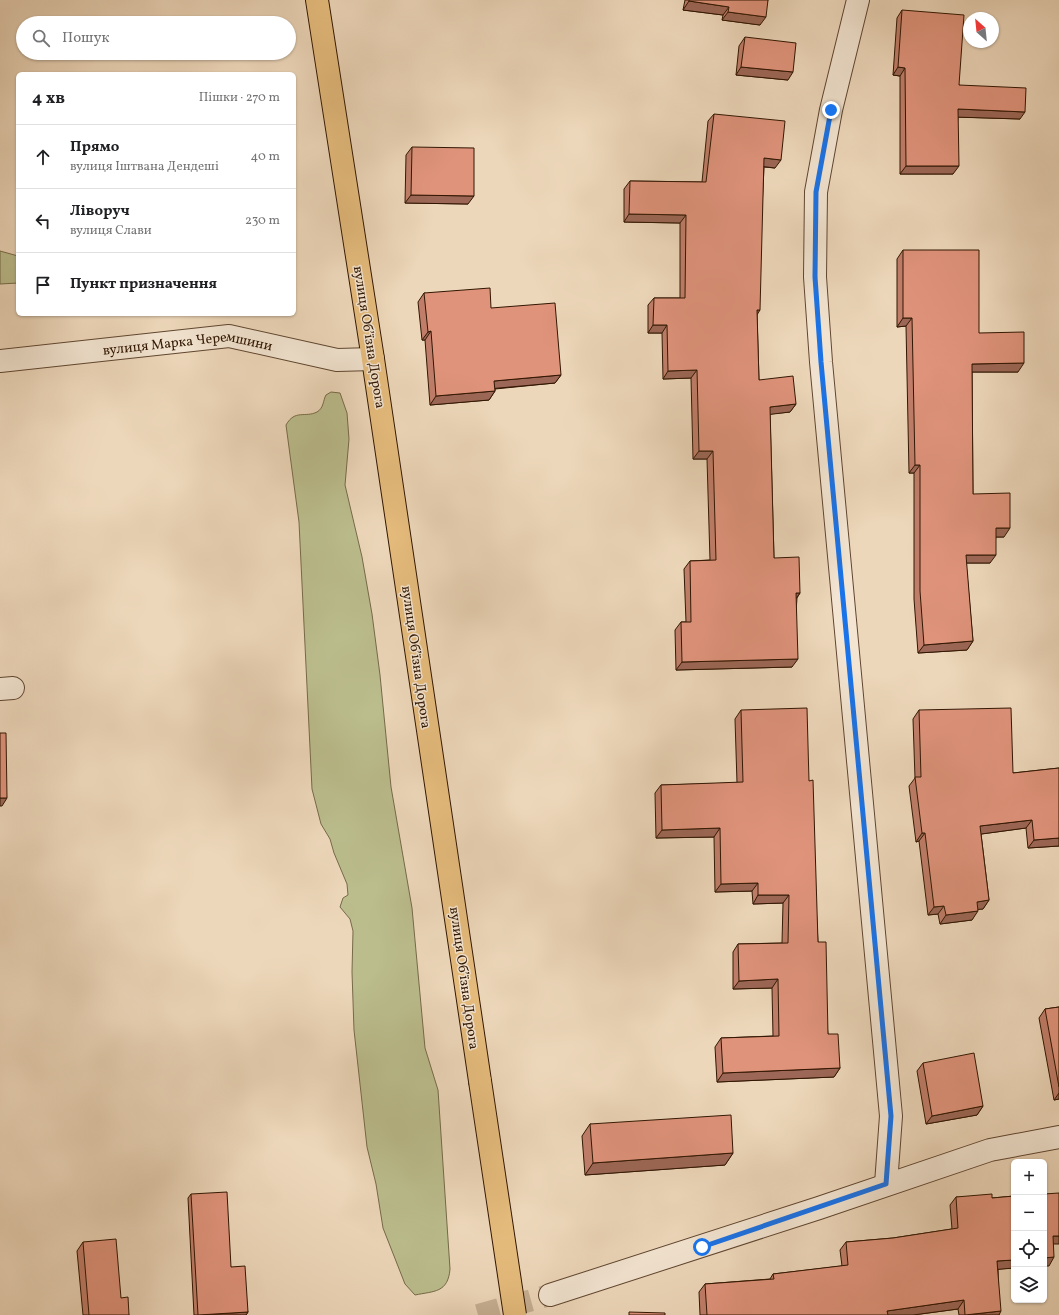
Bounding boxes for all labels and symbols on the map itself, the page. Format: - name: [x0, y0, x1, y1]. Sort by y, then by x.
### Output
- north arrow: [963, 12, 999, 48]
- route end: [822, 101, 840, 119]
- street label: вулиця Обʼїзна Дорога: [348, 265, 389, 410]
- street label: вулиця Марка Черемшини: [102, 328, 275, 361]
- street label: вулиця Обʼїзна Дорога: [396, 585, 435, 730]
- street label: вулиця Обʼїзна Дорога: [444, 906, 483, 1051]
- route start: [693, 1238, 711, 1256]

